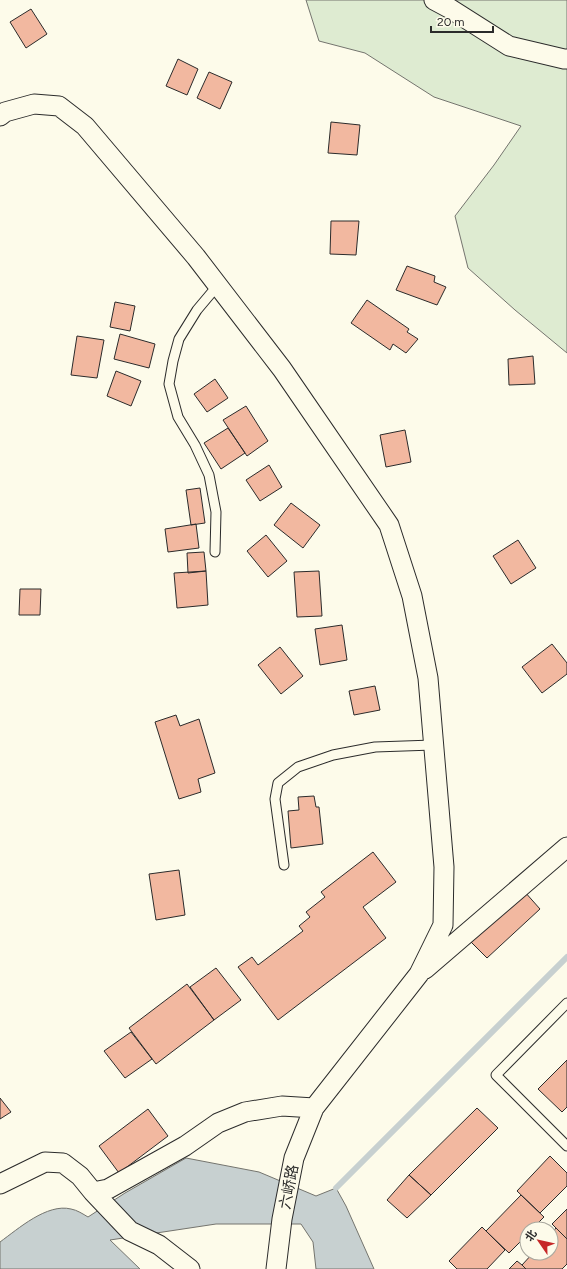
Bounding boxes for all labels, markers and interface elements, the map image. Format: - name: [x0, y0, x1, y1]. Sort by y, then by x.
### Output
- scale bar: [431, 8, 493, 34]
- text: 20 m: [437, 15, 465, 29]
- street label: 六峤路: [276, 1163, 302, 1211]
- north arrow: [519, 1221, 559, 1261]
- text: 北: [523, 1227, 540, 1244]

